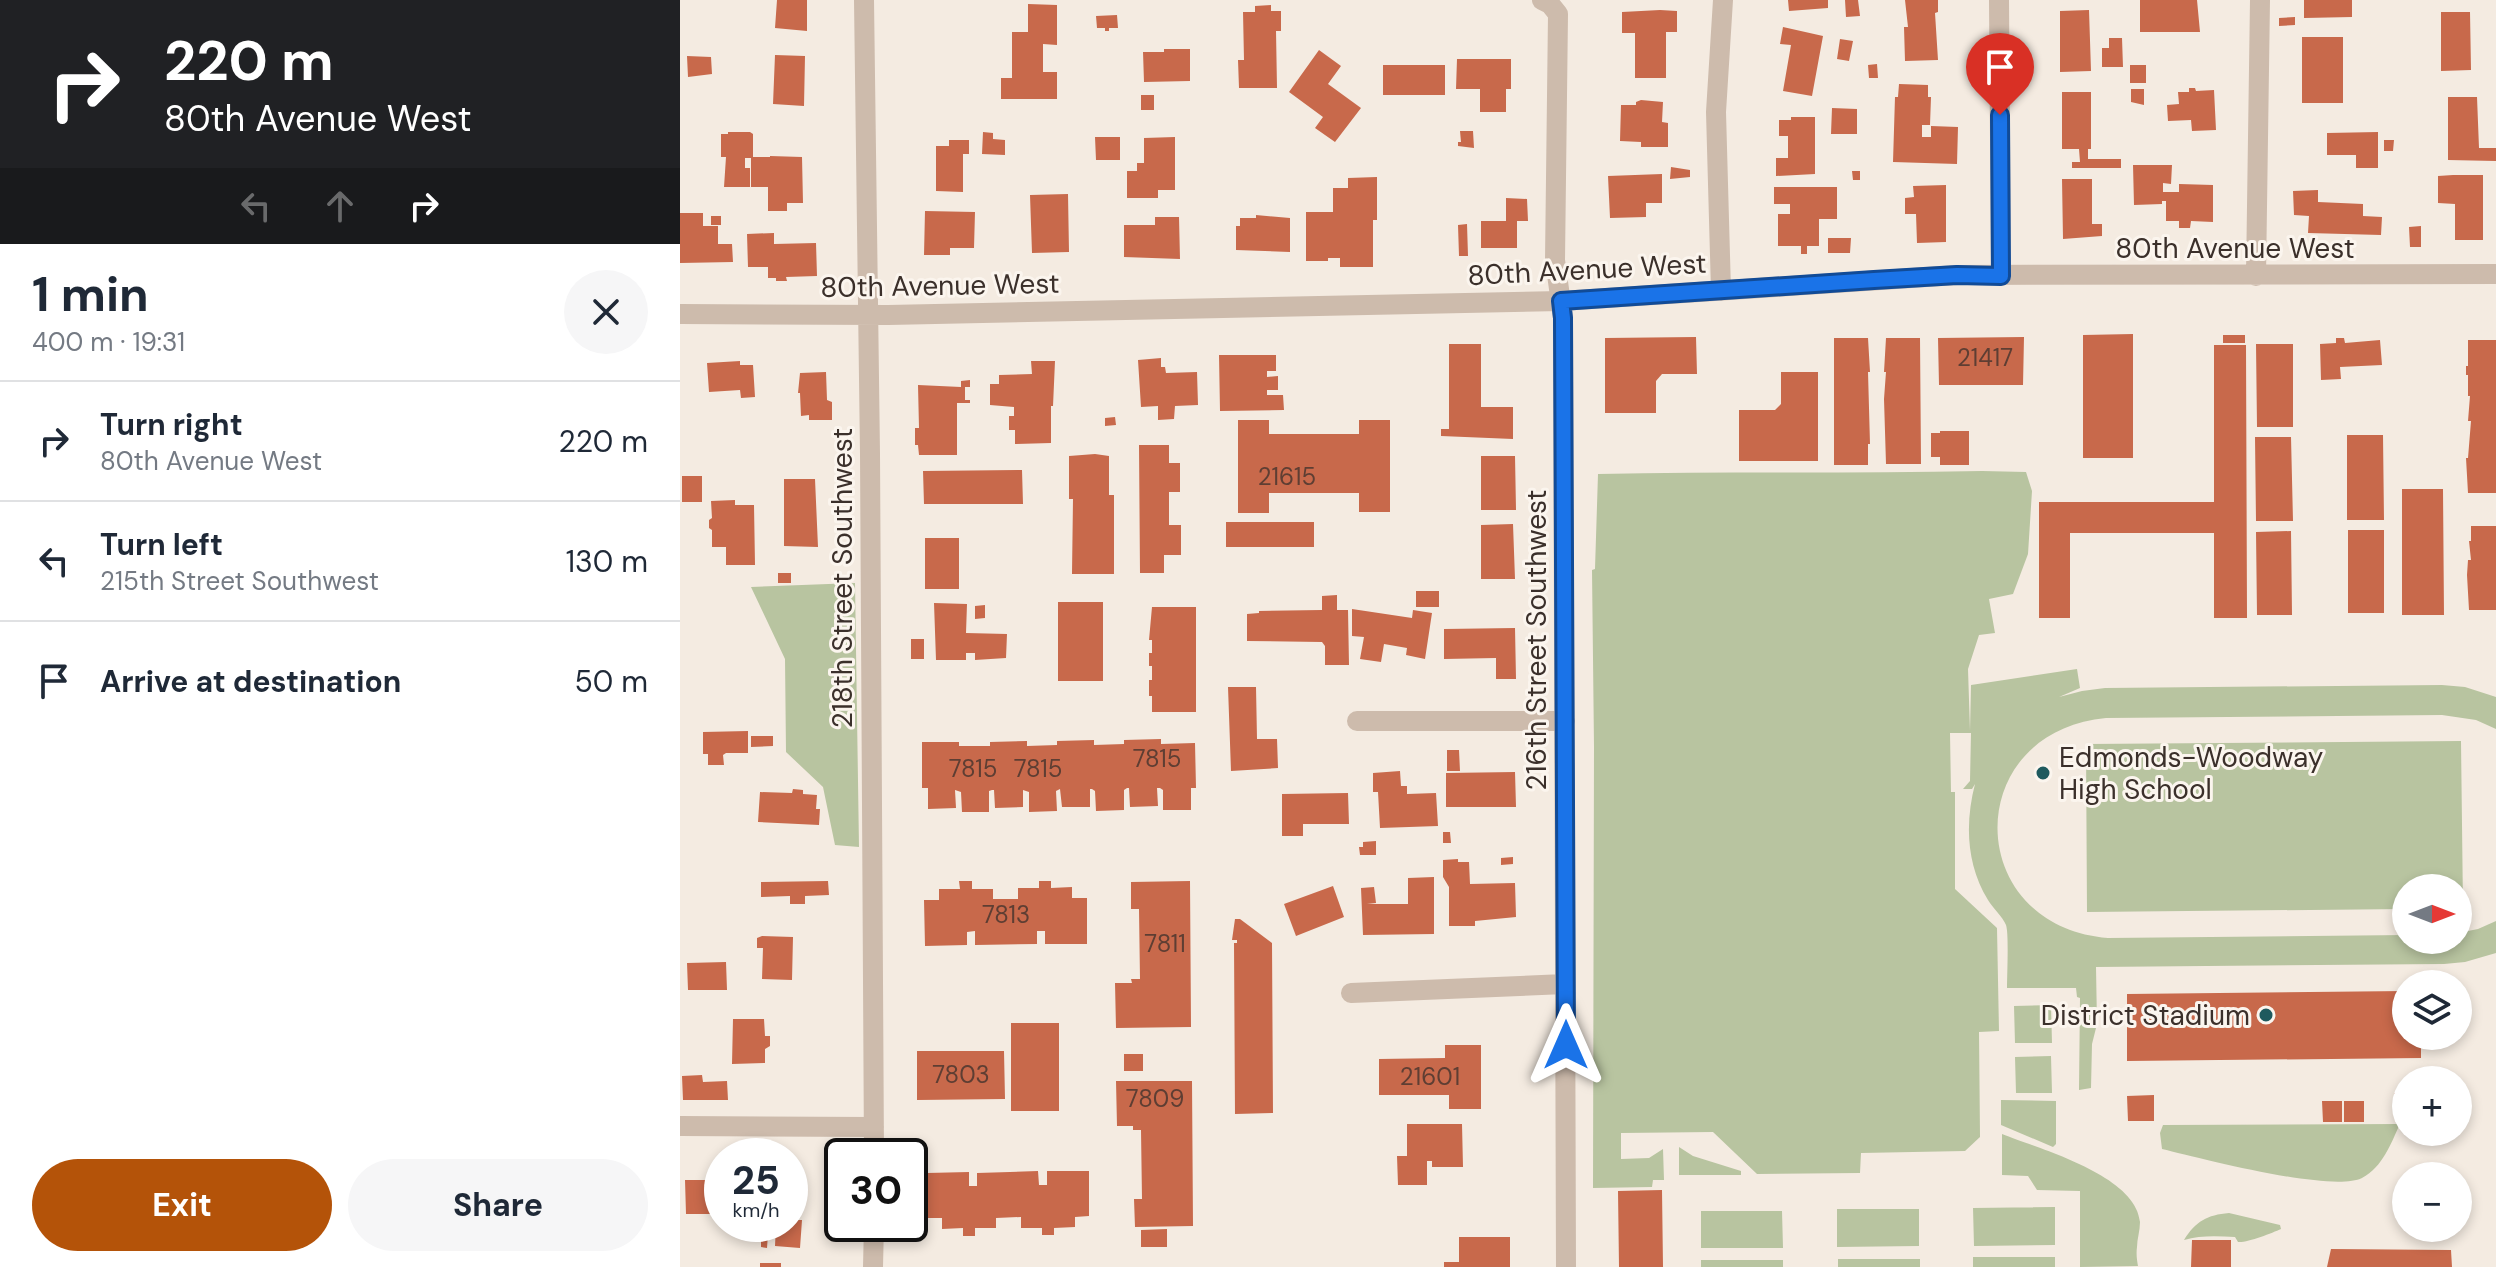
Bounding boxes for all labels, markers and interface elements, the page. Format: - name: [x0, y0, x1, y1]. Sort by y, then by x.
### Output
- text: 220 m: [164, 24, 334, 97]
- icon: right: [32, 32, 136, 136]
- pin: [1966, 33, 2034, 115]
- icon: arrive: [1978, 45, 2022, 89]
- text: 80th Avenue West: [164, 95, 472, 142]
- icon: left: [234, 184, 278, 228]
- icon: ahead: [318, 184, 362, 228]
- icon: right: [402, 184, 446, 228]
- street label: 80th Avenue West: [2115, 230, 2355, 267]
- street label: 80th Avenue West: [1467, 245, 1707, 294]
- text: 1 min: [32, 263, 149, 326]
- street label: 80th Avenue West: [820, 265, 1060, 306]
- button: close: [564, 270, 648, 354]
- text: 400 m · 19:31: [32, 325, 185, 359]
- house number: 21417: [1957, 342, 2013, 373]
- text: Turn right: [100, 405, 243, 444]
- icon: right: [32, 419, 76, 463]
- text: 220 m: [559, 422, 648, 461]
- street label: 218th Street Southwest: [824, 428, 861, 728]
- text: 80th Avenue West: [100, 444, 322, 478]
- house number: 21615: [1258, 461, 1316, 492]
- street label: 216th Street Southwest: [1518, 490, 1555, 790]
- text: Turn left: [100, 525, 223, 564]
- icon: left: [32, 539, 76, 583]
- text: 130 m: [566, 542, 648, 581]
- text: 215th Street Southwest: [100, 564, 379, 598]
- icon: arrive: [32, 659, 76, 703]
- text: Arrive at destination: [100, 662, 401, 701]
- text: 50 m: [574, 662, 648, 701]
- place label: Edmonds-Woodway High School: [2059, 739, 2323, 808]
- house number: 7815: [1133, 743, 1181, 774]
- house number: 7815: [949, 753, 997, 784]
- house number: 7815: [1014, 753, 1062, 784]
- marker: Edmonds-Woodway High School: [2034, 764, 2052, 782]
- north arrow: [2392, 874, 2472, 954]
- map controls: [2392, 874, 2472, 1242]
- house number: 7813: [982, 899, 1030, 930]
- house number: 7811: [1144, 928, 1186, 959]
- button: layers: [2392, 970, 2472, 1050]
- place label: District Stadium: [2041, 997, 2250, 1034]
- position arrow: [1524, 1003, 1608, 1087]
- marker: District Stadium: [2257, 1006, 2275, 1024]
- house number: 7803: [932, 1059, 990, 1090]
- house number: 21601: [1400, 1061, 1460, 1092]
- button: +: [2392, 1066, 2472, 1146]
- house number: 7809: [1126, 1083, 1184, 1114]
- speed limit sign: 30: [824, 1138, 928, 1242]
- text: 25: [732, 1154, 780, 1206]
- button: Exit: [32, 1159, 332, 1251]
- button: Share: [348, 1159, 648, 1251]
- button: −: [2392, 1162, 2472, 1242]
- text: km/h: [732, 1197, 780, 1223]

